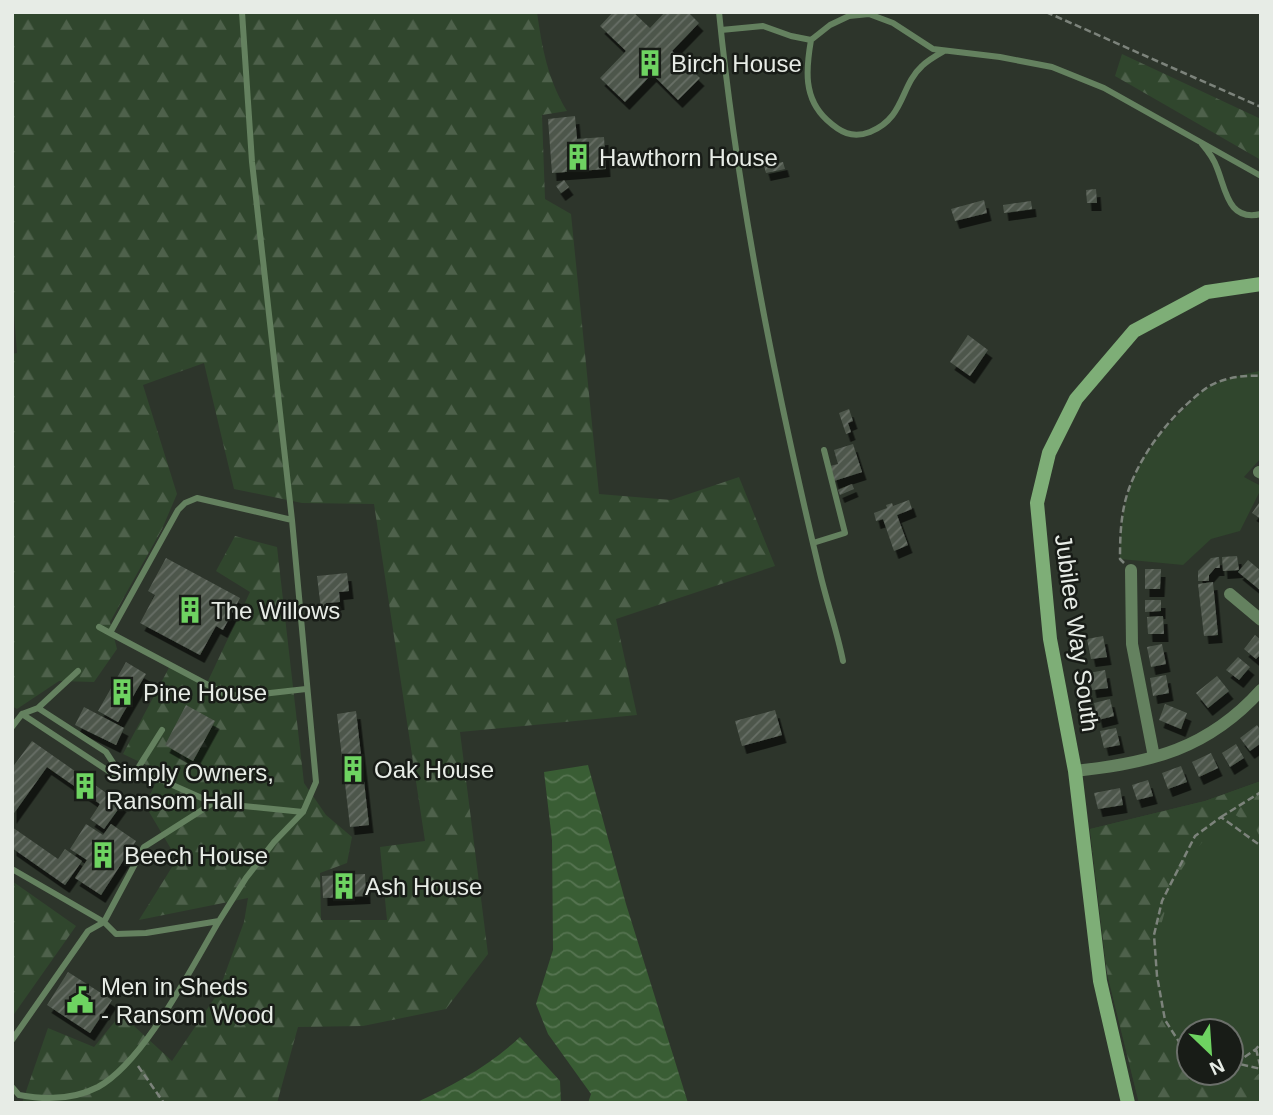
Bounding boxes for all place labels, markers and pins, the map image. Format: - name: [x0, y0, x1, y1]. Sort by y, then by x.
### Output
- building icon: Birch House: [635, 48, 665, 78]
- place label: Birch House: [671, 50, 802, 77]
- building icon: Hawthorn House: [563, 142, 593, 172]
- place label: Hawthorn House: [599, 144, 778, 171]
- building icon: The Willows: [175, 595, 205, 625]
- place label: The Willows: [211, 597, 340, 624]
- building icon: Pine House: [107, 677, 137, 707]
- place label: Pine House: [143, 679, 267, 706]
- building icon: Oak House: [338, 754, 368, 784]
- place label: Oak House: [374, 756, 494, 783]
- place label: Simply Owners, Ransom Hall: [106, 759, 274, 814]
- building icon: Simply Owners, Ransom Hall: [70, 771, 100, 801]
- building icon: Beech House: [88, 840, 118, 870]
- place label: Beech House: [124, 842, 268, 869]
- building icon: Ash House: [329, 871, 359, 901]
- place label: Ash House: [365, 873, 482, 900]
- place label: Men in Sheds - Ransom Wood: [101, 973, 274, 1028]
- public building icon: Men in Sheds - Ransom Wood: [65, 985, 95, 1015]

